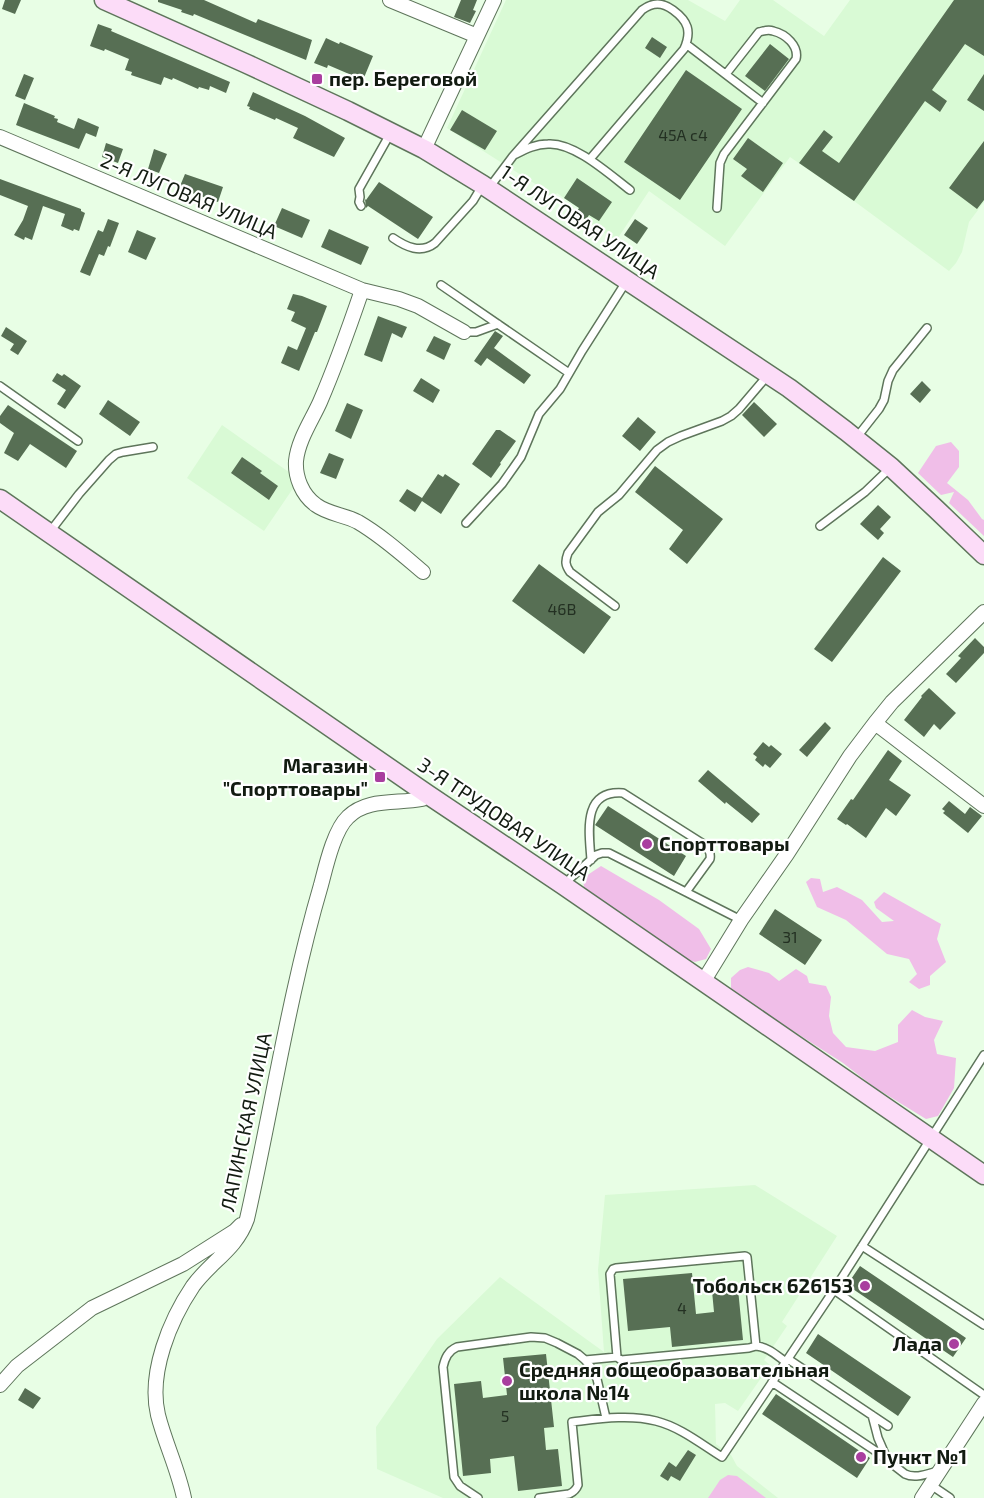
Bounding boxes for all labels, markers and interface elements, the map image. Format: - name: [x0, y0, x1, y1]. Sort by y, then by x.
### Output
- place label: пер. Береговой: [329, 66, 477, 90]
- marker: пер. Береговой: [310, 72, 324, 86]
- house number: 45А с4: [658, 125, 708, 144]
- street label: 2-Я ЛУГОВАЯ УЛИЦА: [97, 147, 282, 243]
- street label: 1-Я ЛУГОВАЯ УЛИЦА: [497, 159, 665, 284]
- house number: 46В: [548, 599, 576, 618]
- street label: 3-Я ТРУДОВАЯ УЛИЦА: [414, 752, 596, 885]
- place label: Магазин "Спорттовары": [223, 753, 368, 800]
- marker: Магазин "Спорттовары": [373, 770, 387, 784]
- place label: Спорттовары: [659, 831, 790, 855]
- marker: Спорттовары: [640, 837, 654, 851]
- house number: 31: [782, 927, 798, 946]
- street label: ЛАПИНСКАЯ УЛИЦА: [214, 1030, 276, 1213]
- place label: Тобольск 626153: [693, 1273, 853, 1297]
- marker: Тобольск 626153: [858, 1279, 872, 1293]
- house number: 4: [677, 1298, 687, 1317]
- place label: Лада: [893, 1331, 942, 1355]
- marker: Лада: [947, 1337, 961, 1351]
- place label: Средняя общеобразовательная школа №14: [519, 1357, 829, 1404]
- marker: Средняя общеобразовательная школа №14: [500, 1374, 514, 1388]
- house number: 5: [501, 1406, 509, 1425]
- place label: Пункт №1: [873, 1444, 967, 1468]
- marker: Пункт №1: [854, 1450, 868, 1464]

